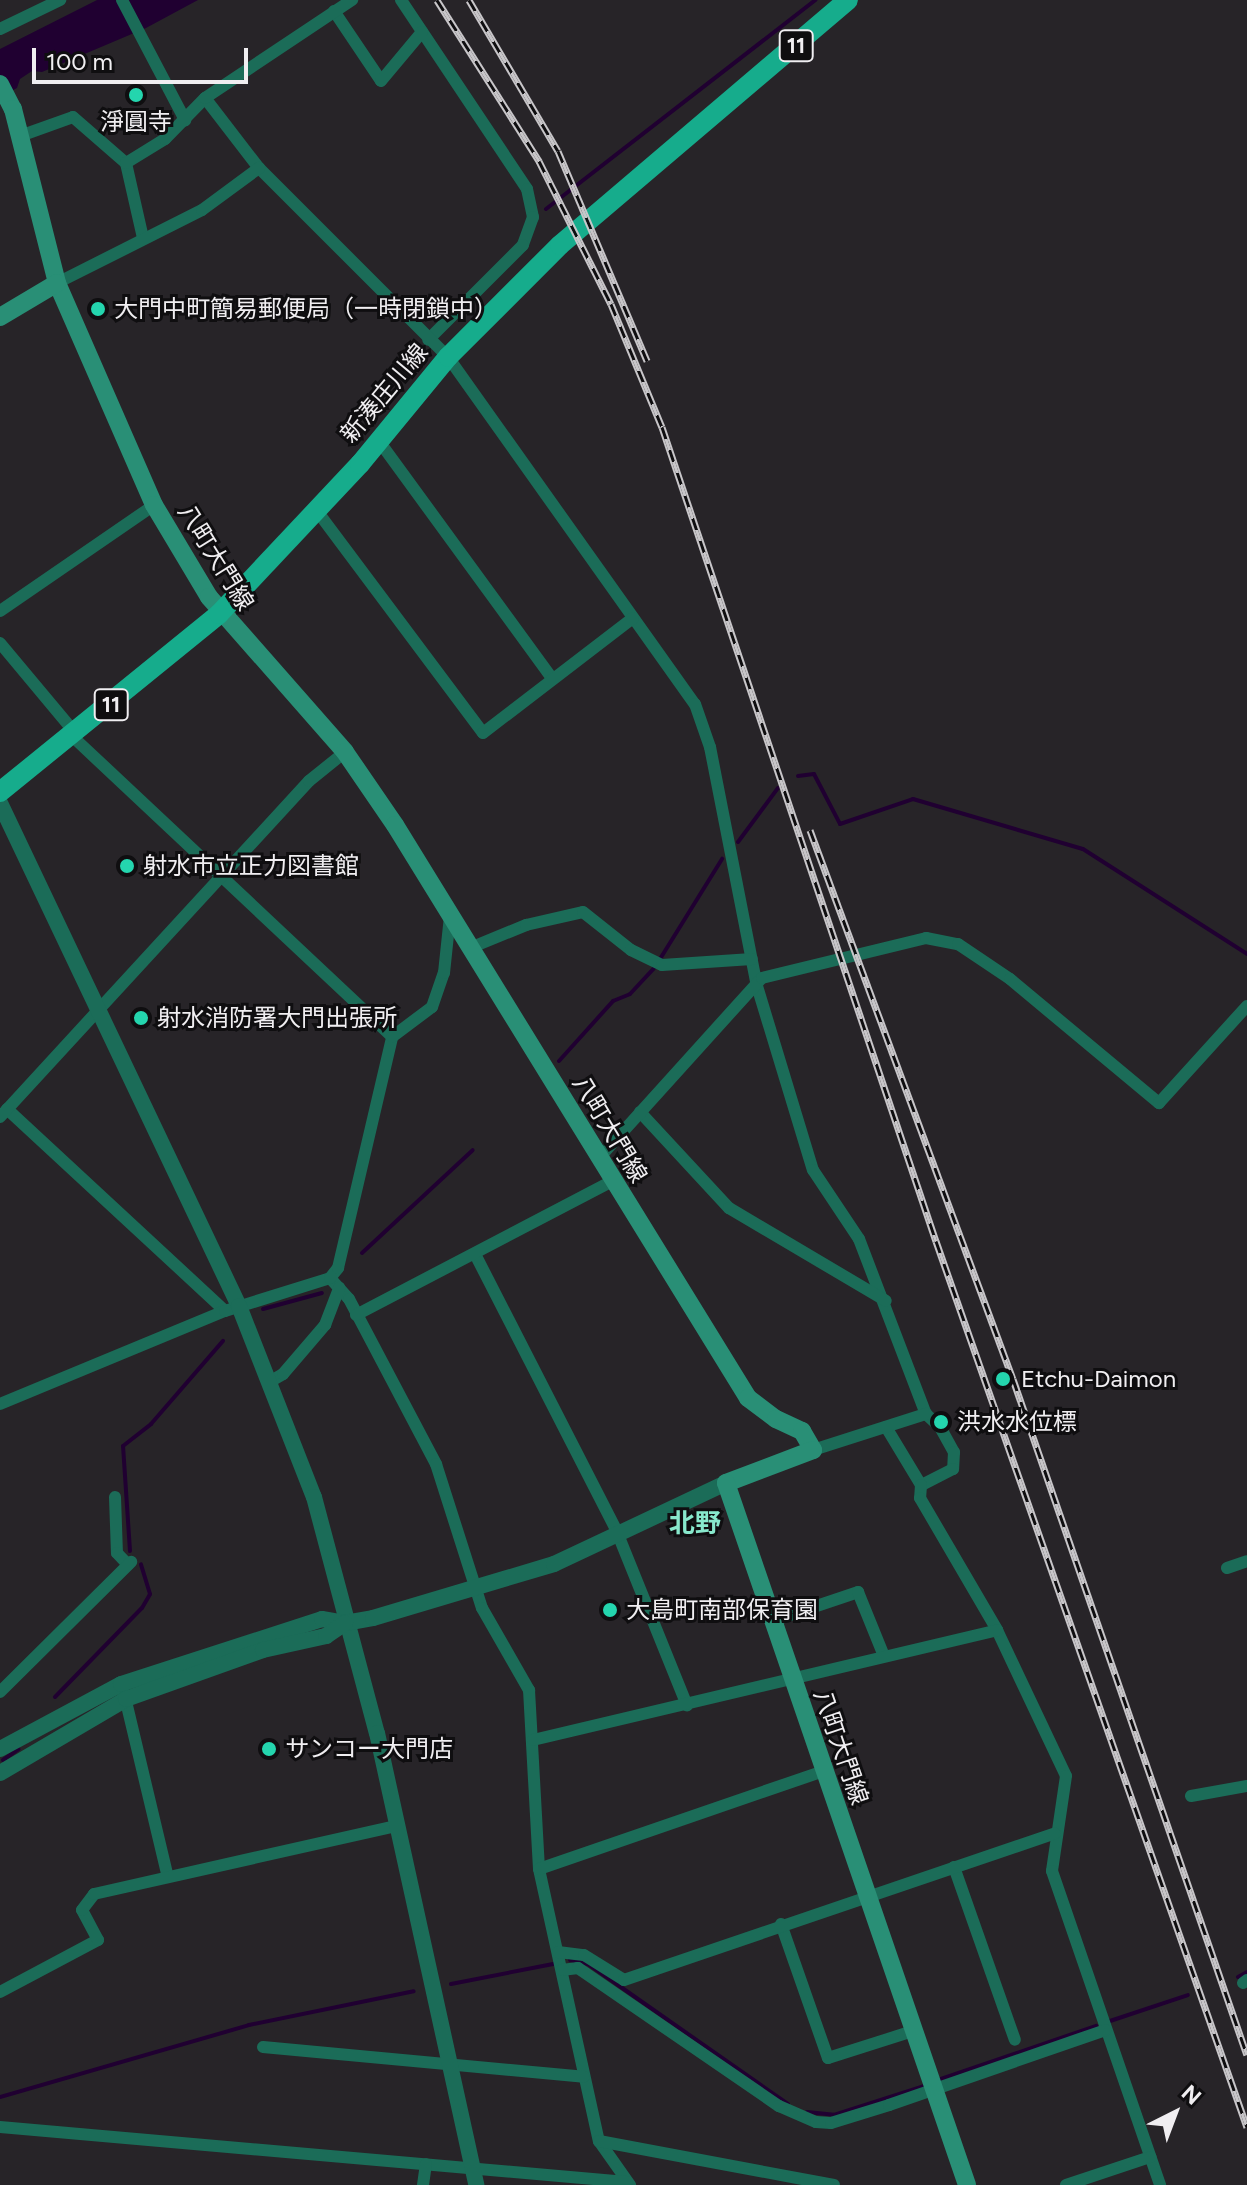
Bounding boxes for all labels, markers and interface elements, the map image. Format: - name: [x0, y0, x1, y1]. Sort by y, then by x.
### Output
- road number: 11: [778, 28, 814, 64]
- scale bar: [36, 32, 252, 82]
- text: 100 m: [46, 47, 113, 76]
- marker: 淨圓寺: [127, 86, 145, 104]
- place label: 淨圓寺: [100, 108, 172, 136]
- place label: 大門中町簡易郵便局（一時閉鎖中）: [114, 295, 498, 323]
- marker: 大門中町簡易郵便局（一時閉鎖中）: [89, 300, 107, 318]
- street label: 新湊庄川線: [334, 338, 434, 448]
- street label: 八町大門線: [172, 498, 260, 616]
- road number: 11: [93, 687, 129, 723]
- place label: 射水市立正力図書館: [143, 852, 359, 880]
- marker: 射水市立正力図書館: [118, 857, 136, 875]
- place label: 射水消防署大門出張所: [157, 1004, 397, 1032]
- marker: 射水消防署大門出張所: [132, 1009, 150, 1027]
- street label: 八町大門線: [567, 1070, 653, 1188]
- place label: Etchu-Daimon: [1021, 1365, 1176, 1393]
- marker: Etchu-Daimon: [992, 1368, 1014, 1390]
- place label: 洪水水位標: [957, 1408, 1077, 1436]
- marker: 洪水水位標: [932, 1413, 950, 1431]
- district label: 北野: [669, 1508, 721, 1540]
- place label: 大島町南部保育園: [626, 1596, 818, 1624]
- marker: 大島町南部保育園: [601, 1601, 619, 1619]
- street label: 八町大門線: [808, 1686, 874, 1808]
- place label: サンコー大門店: [285, 1735, 453, 1763]
- marker: サンコー大門店: [260, 1740, 278, 1758]
- north arrow: [1135, 2073, 1215, 2153]
- text: N: [1176, 2079, 1207, 2111]

